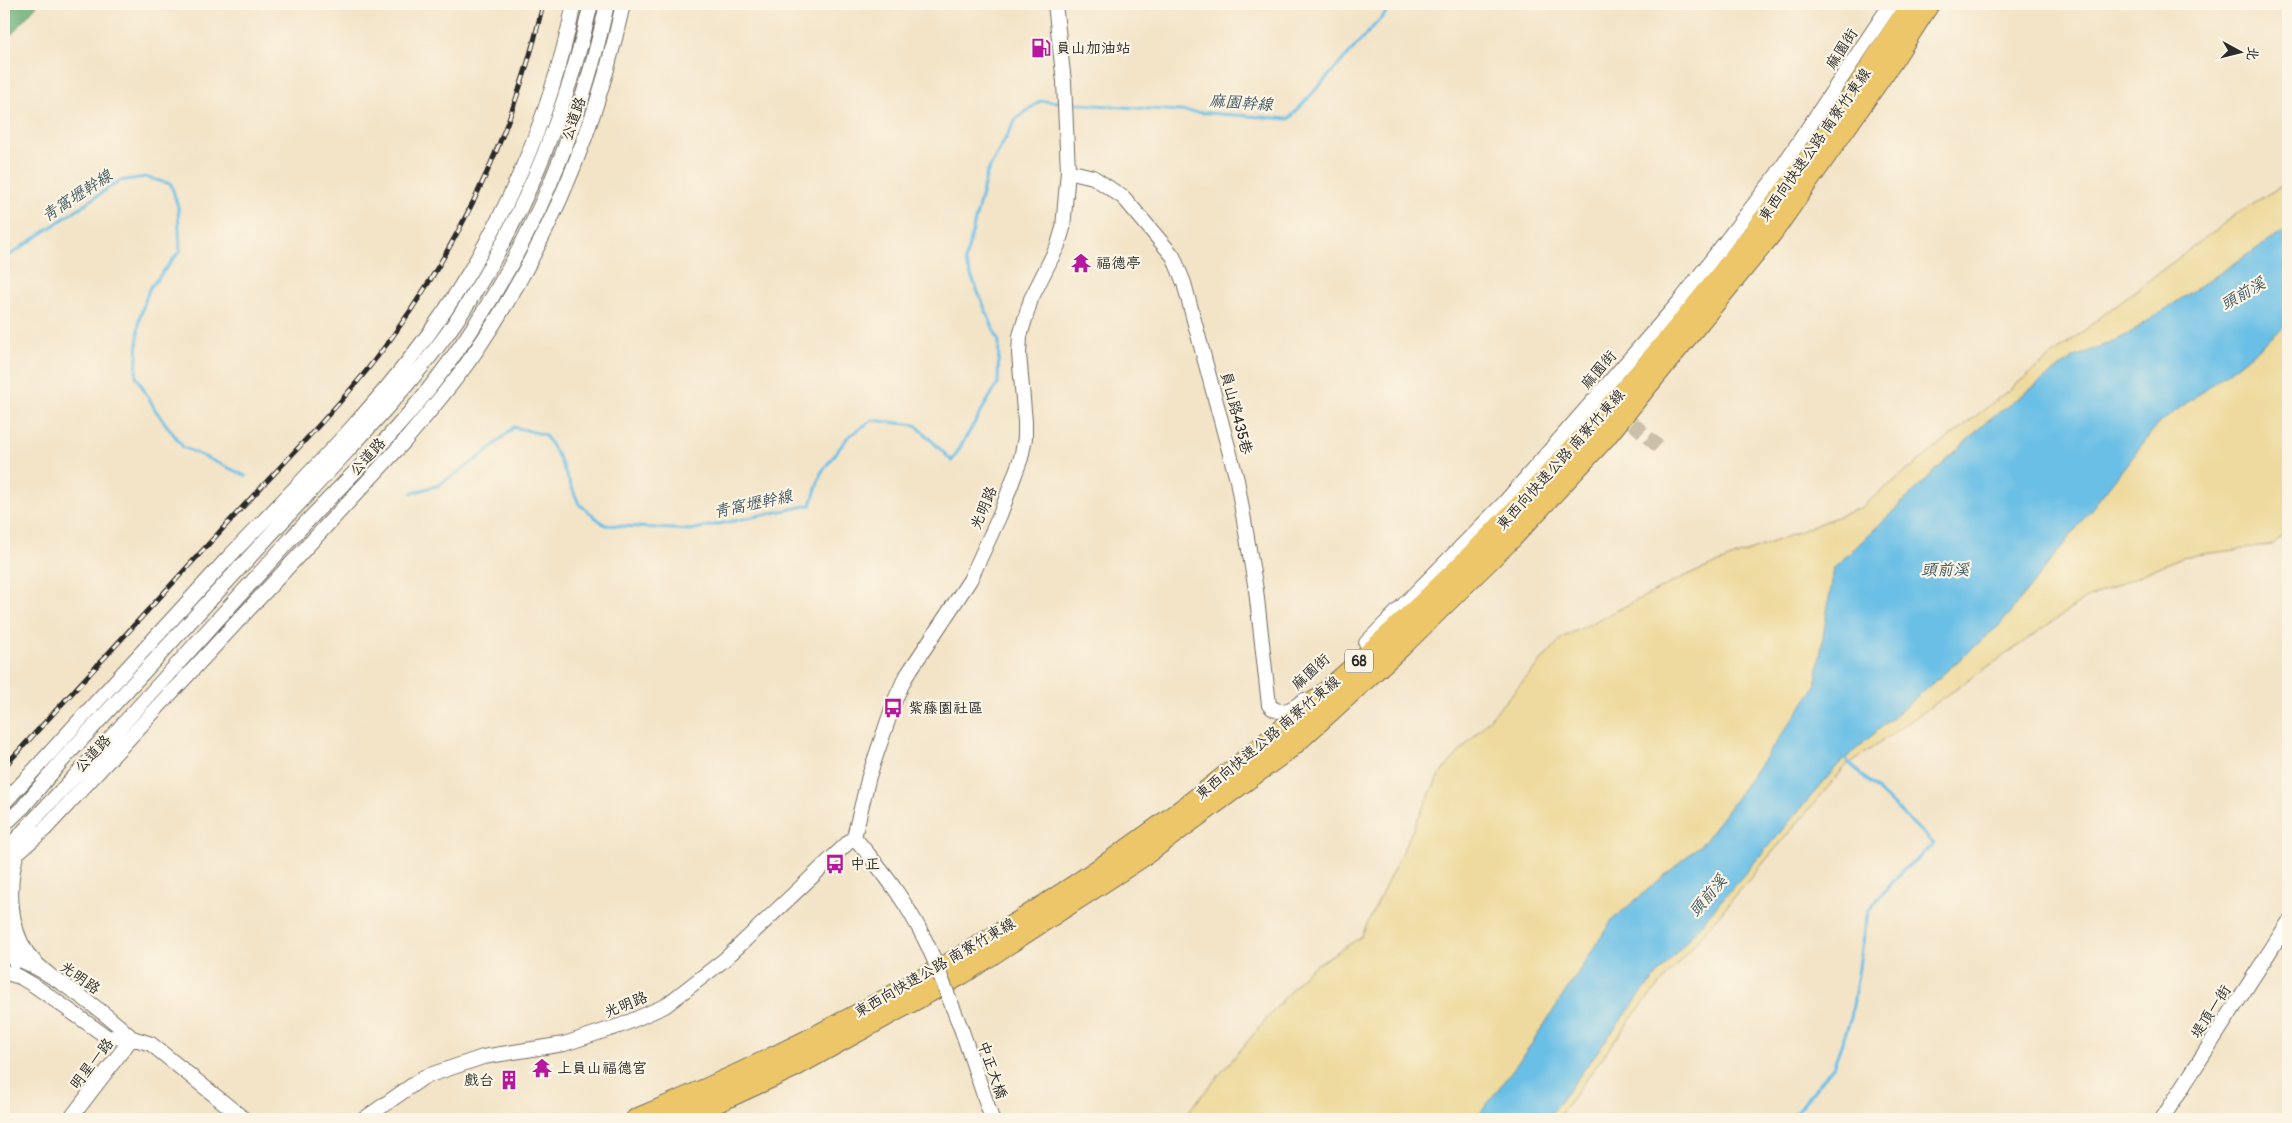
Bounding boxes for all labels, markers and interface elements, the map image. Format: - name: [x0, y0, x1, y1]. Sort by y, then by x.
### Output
- street label: 麻園街: [1822, 25, 1862, 73]
- north arrow: [2214, 28, 2264, 78]
- fuel station icon: 員山加油站: [1030, 37, 1052, 59]
- place label: 員山加油站: [1056, 39, 1131, 58]
- text: 北: [2243, 46, 2262, 62]
- street label: 東西向快速公路 南寮竹東線: [1755, 64, 1875, 226]
- water label: 麻園幹線: [1208, 91, 1275, 115]
- street label: 公道路: [558, 95, 590, 143]
- water label: 青窩壢幹線: [38, 165, 117, 226]
- temple icon: 福德亭: [1070, 252, 1092, 274]
- place label: 福德亭: [1096, 254, 1141, 273]
- water label: 頭前溪: [2217, 273, 2270, 315]
- street label: 麻園街: [1577, 347, 1621, 393]
- street label: 員山路435巷: [1216, 369, 1256, 457]
- street label: 東西向快速公路 南寮竹東線: [1493, 386, 1629, 534]
- street label: 公道路: [346, 434, 390, 480]
- street label: 光明路: [966, 484, 1002, 532]
- water label: 青窩壢幹線: [712, 486, 795, 522]
- water label: 頭前溪: [1921, 560, 1970, 580]
- road number: 68: [1345, 649, 1373, 672]
- street label: 麻園街: [1288, 650, 1334, 694]
- street label: 東西向快速公路 南寮竹東線: [1192, 672, 1344, 804]
- bus stop icon: 紫藤園社區: [882, 697, 904, 719]
- place label: 紫藤園社區: [908, 699, 983, 718]
- street label: 公道路: [71, 731, 115, 777]
- bus stop icon: 中正: [824, 853, 846, 875]
- place label: 中正: [850, 855, 880, 874]
- water label: 頭前溪: [1685, 870, 1732, 921]
- street label: 東西向快速公路 南寮竹東線: [851, 914, 1019, 1022]
- street label: 光明路: [56, 957, 104, 999]
- street label: 堤頂一街: [2187, 982, 2235, 1042]
- street label: 光明路: [602, 988, 650, 1022]
- street label: 明星一路: [66, 1035, 118, 1093]
- street label: 中正大橋: [973, 1039, 1011, 1101]
- temple icon: 上員山福德宮: [531, 1057, 553, 1079]
- place label: 上員山福德宮: [557, 1059, 647, 1078]
- building icon: 戲台: [498, 1069, 520, 1091]
- place label: 戲台: [464, 1071, 494, 1090]

